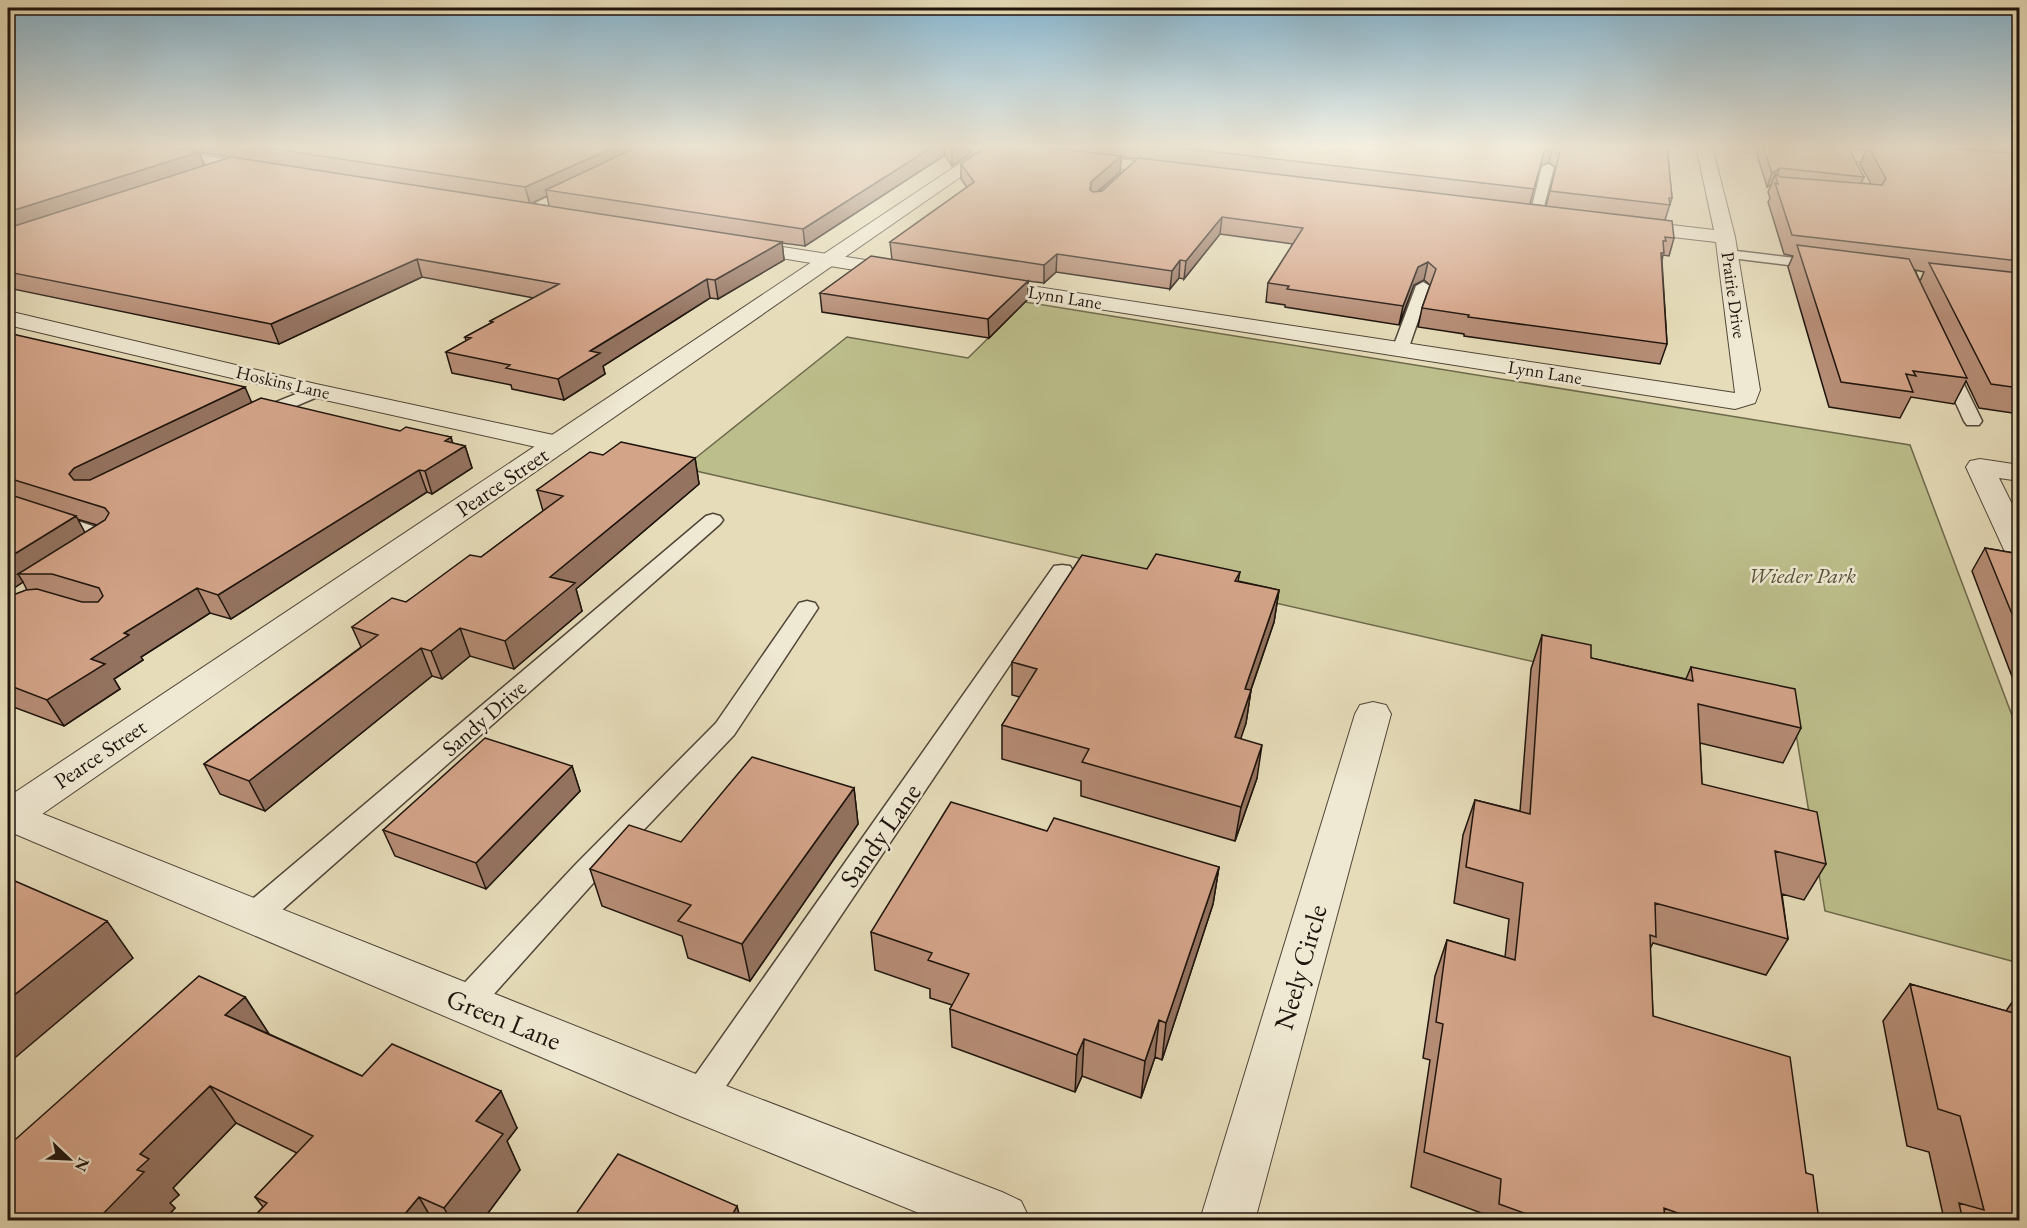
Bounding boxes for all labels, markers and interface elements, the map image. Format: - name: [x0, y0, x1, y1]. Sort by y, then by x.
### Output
- street label: Prairie Drive: [1717, 250, 1751, 340]
- street label: Lynn Lane: [1026, 280, 1104, 314]
- street label: Lynn Lane: [1506, 355, 1584, 389]
- street label: Hoskins Lane: [234, 360, 332, 404]
- street label: Pearce Street: [450, 440, 554, 524]
- park label: Wieder Park: [1748, 561, 1856, 590]
- street label: Sandy Drive: [436, 673, 533, 763]
- street label: Pearce Street: [48, 712, 152, 796]
- street label: Sandy Lane: [831, 776, 929, 894]
- street label: Neely Circle: [1265, 900, 1335, 1034]
- street label: Green Lane: [442, 980, 566, 1058]
- north arrow: [39, 1129, 99, 1189]
- text: N: [70, 1155, 95, 1175]

